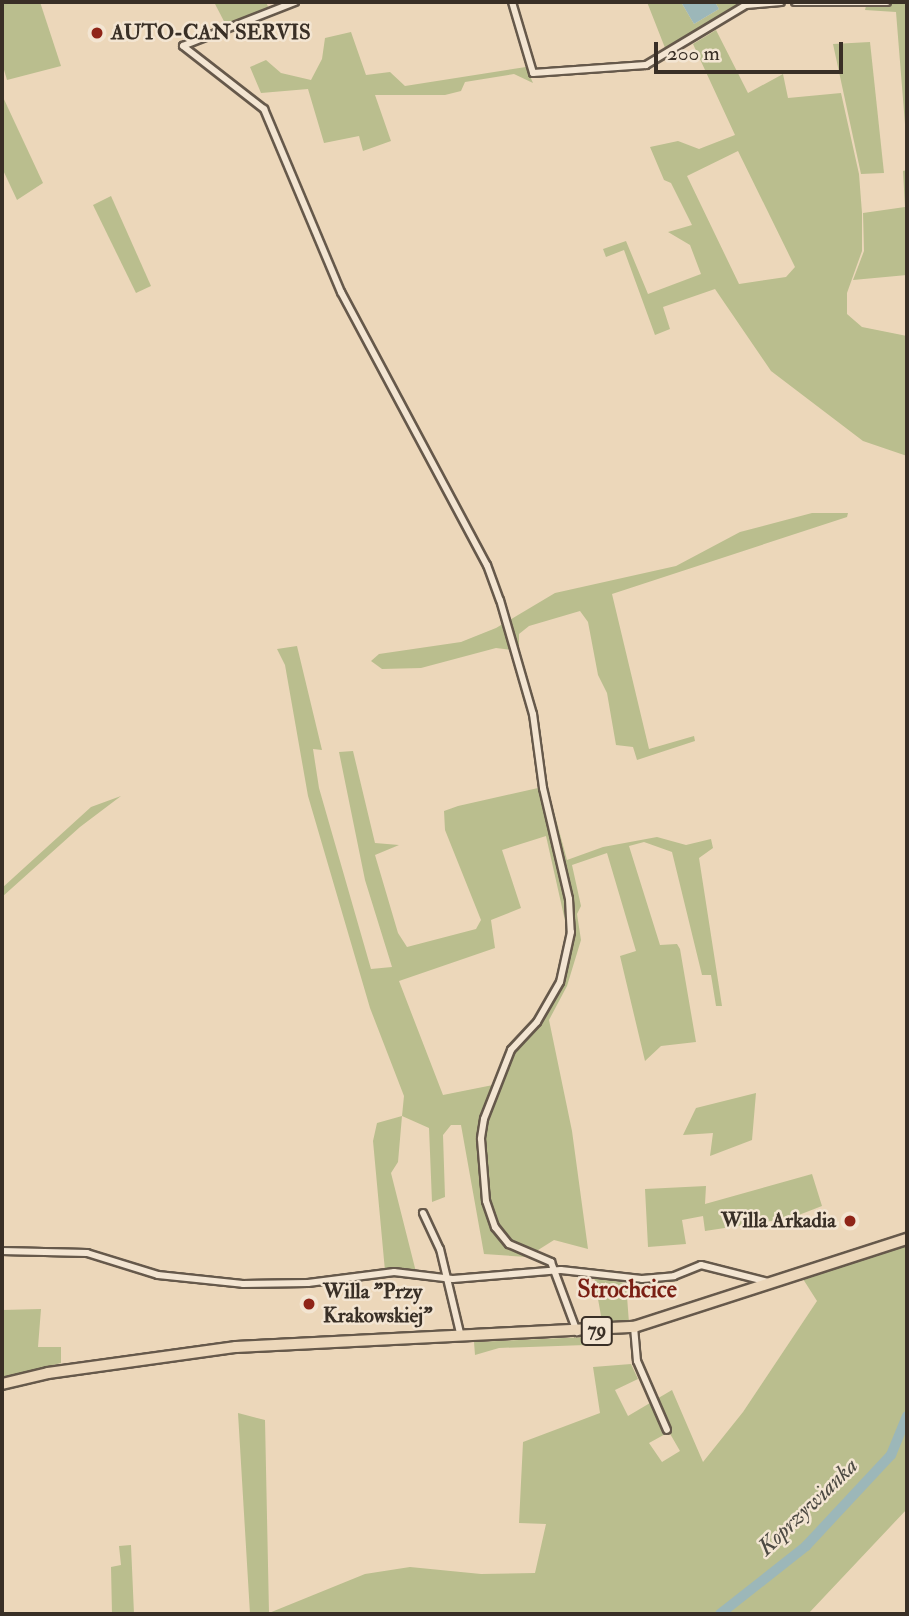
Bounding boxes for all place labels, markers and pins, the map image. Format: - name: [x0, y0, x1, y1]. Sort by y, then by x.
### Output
- place label: AUTO-CAN SERVIS: [111, 20, 311, 46]
- marker: AUTO-CAN SERVIS: [89, 25, 105, 41]
- place label: Willa Arkadia: [721, 1208, 836, 1234]
- marker: Willa Arkadia: [842, 1213, 858, 1229]
- place label: Willa "Przy Krakowskiej": [323, 1279, 432, 1329]
- marker: Willa "Przy Krakowskiej": [301, 1296, 317, 1312]

